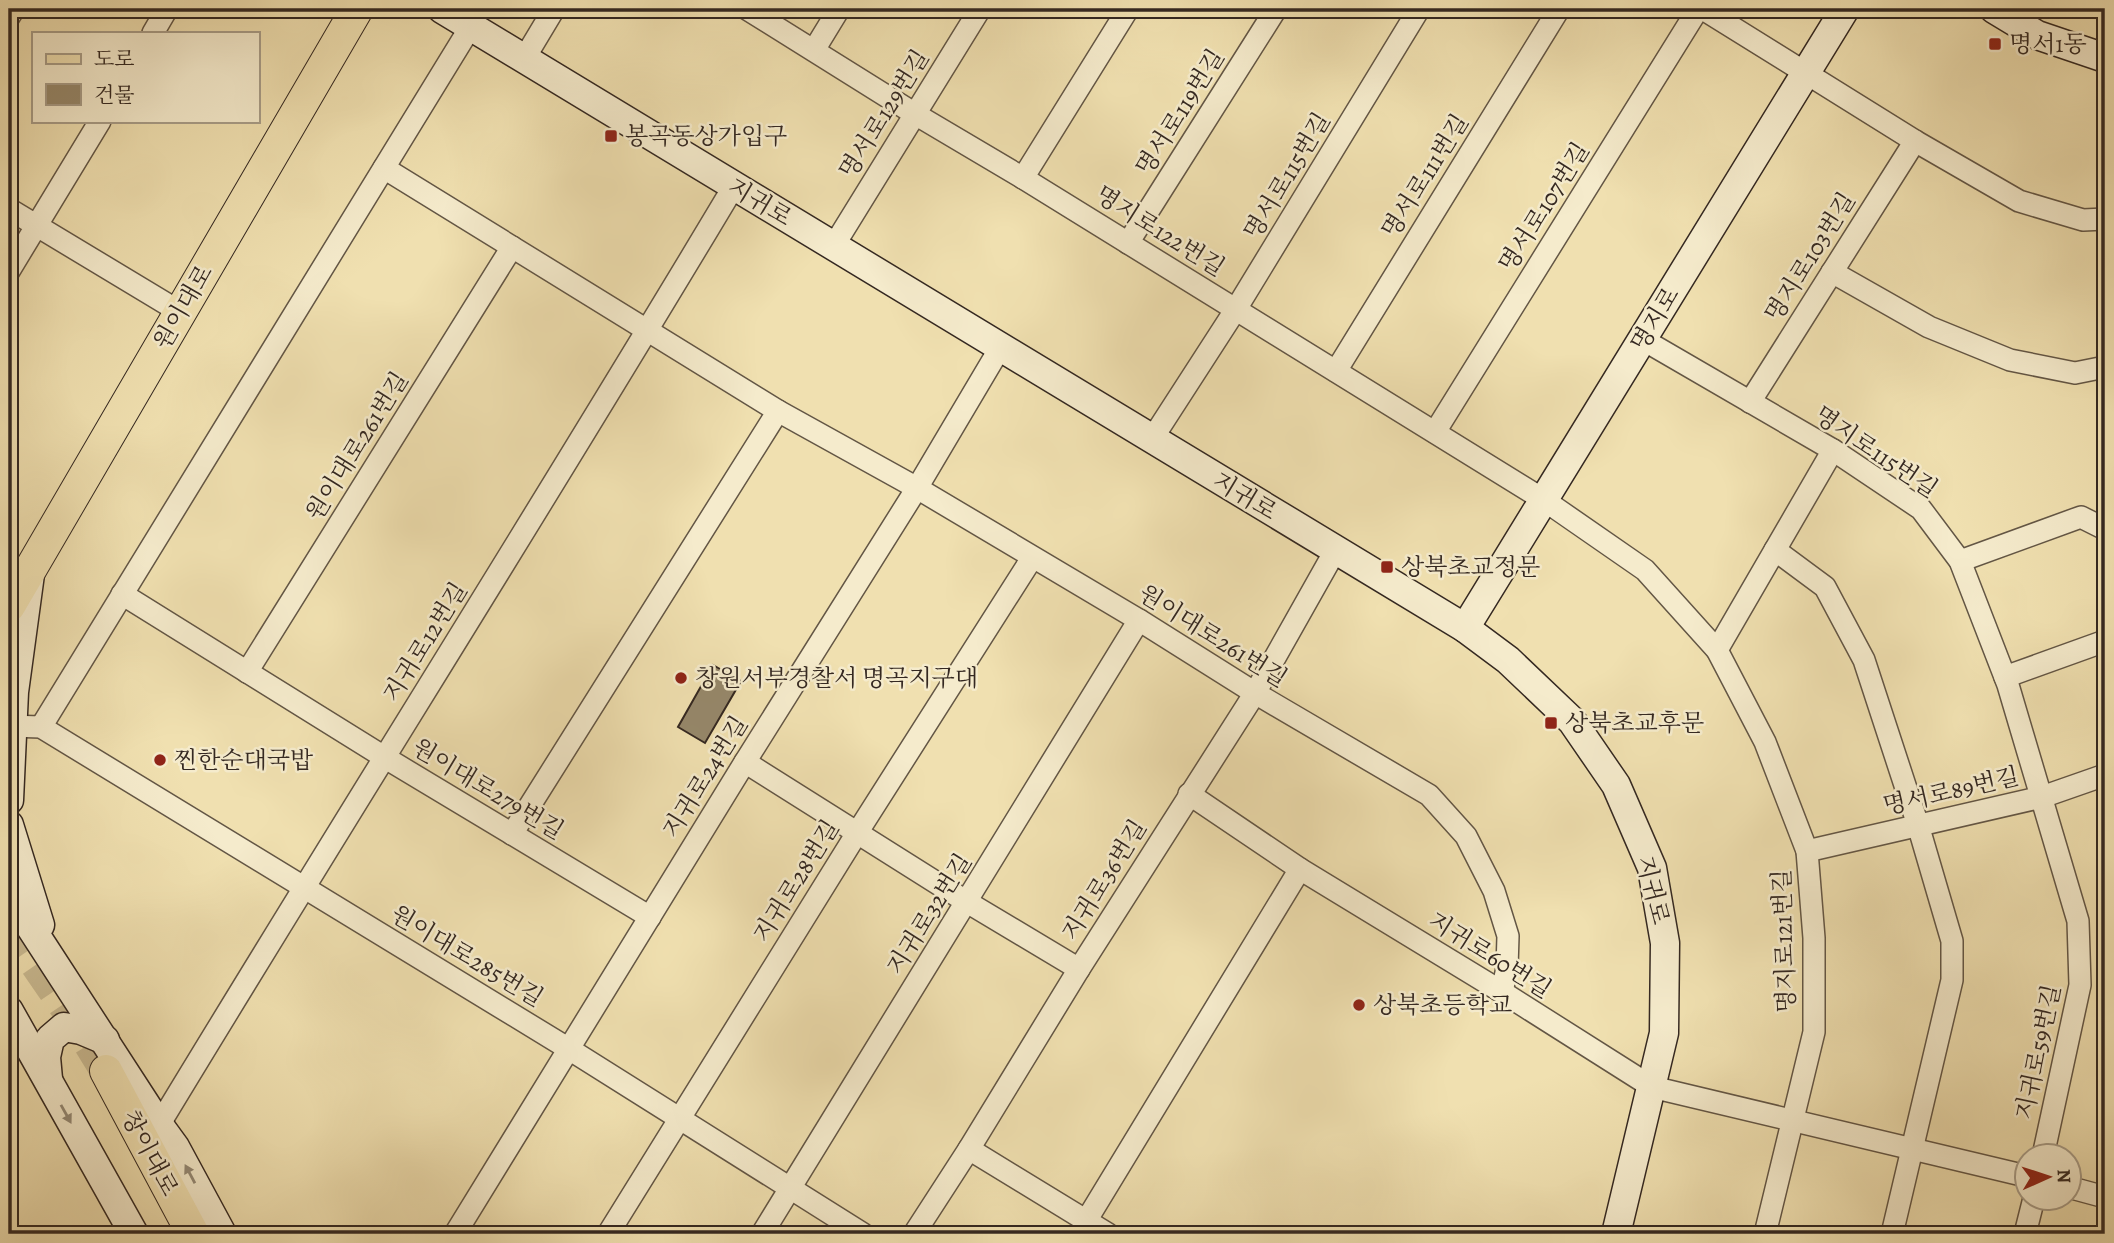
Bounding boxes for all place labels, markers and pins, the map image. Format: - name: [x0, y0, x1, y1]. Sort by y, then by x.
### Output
- place label: 명서1동: [2009, 28, 2087, 60]
- marker: 명서1동: [1987, 36, 2003, 52]
- place label: 봉곡동상가입구: [625, 120, 787, 152]
- marker: 봉곡동상가입구: [603, 128, 619, 144]
- place label: 상북초교정문: [1401, 551, 1540, 583]
- marker: 상북초교정문: [1379, 559, 1395, 575]
- place label: 창원서부경찰서 명곡지구대: [695, 662, 978, 694]
- marker: 창원서부경찰서 명곡지구대: [673, 670, 689, 686]
- place label: 상북초교후문: [1565, 707, 1704, 739]
- marker: 상북초교후문: [1543, 715, 1559, 731]
- place label: 찐한순대국밥: [174, 744, 313, 776]
- marker: 찐한순대국밥: [152, 752, 168, 768]
- place label: 상북초등학교: [1373, 989, 1512, 1021]
- marker: 상북초등학교: [1351, 997, 1367, 1013]

